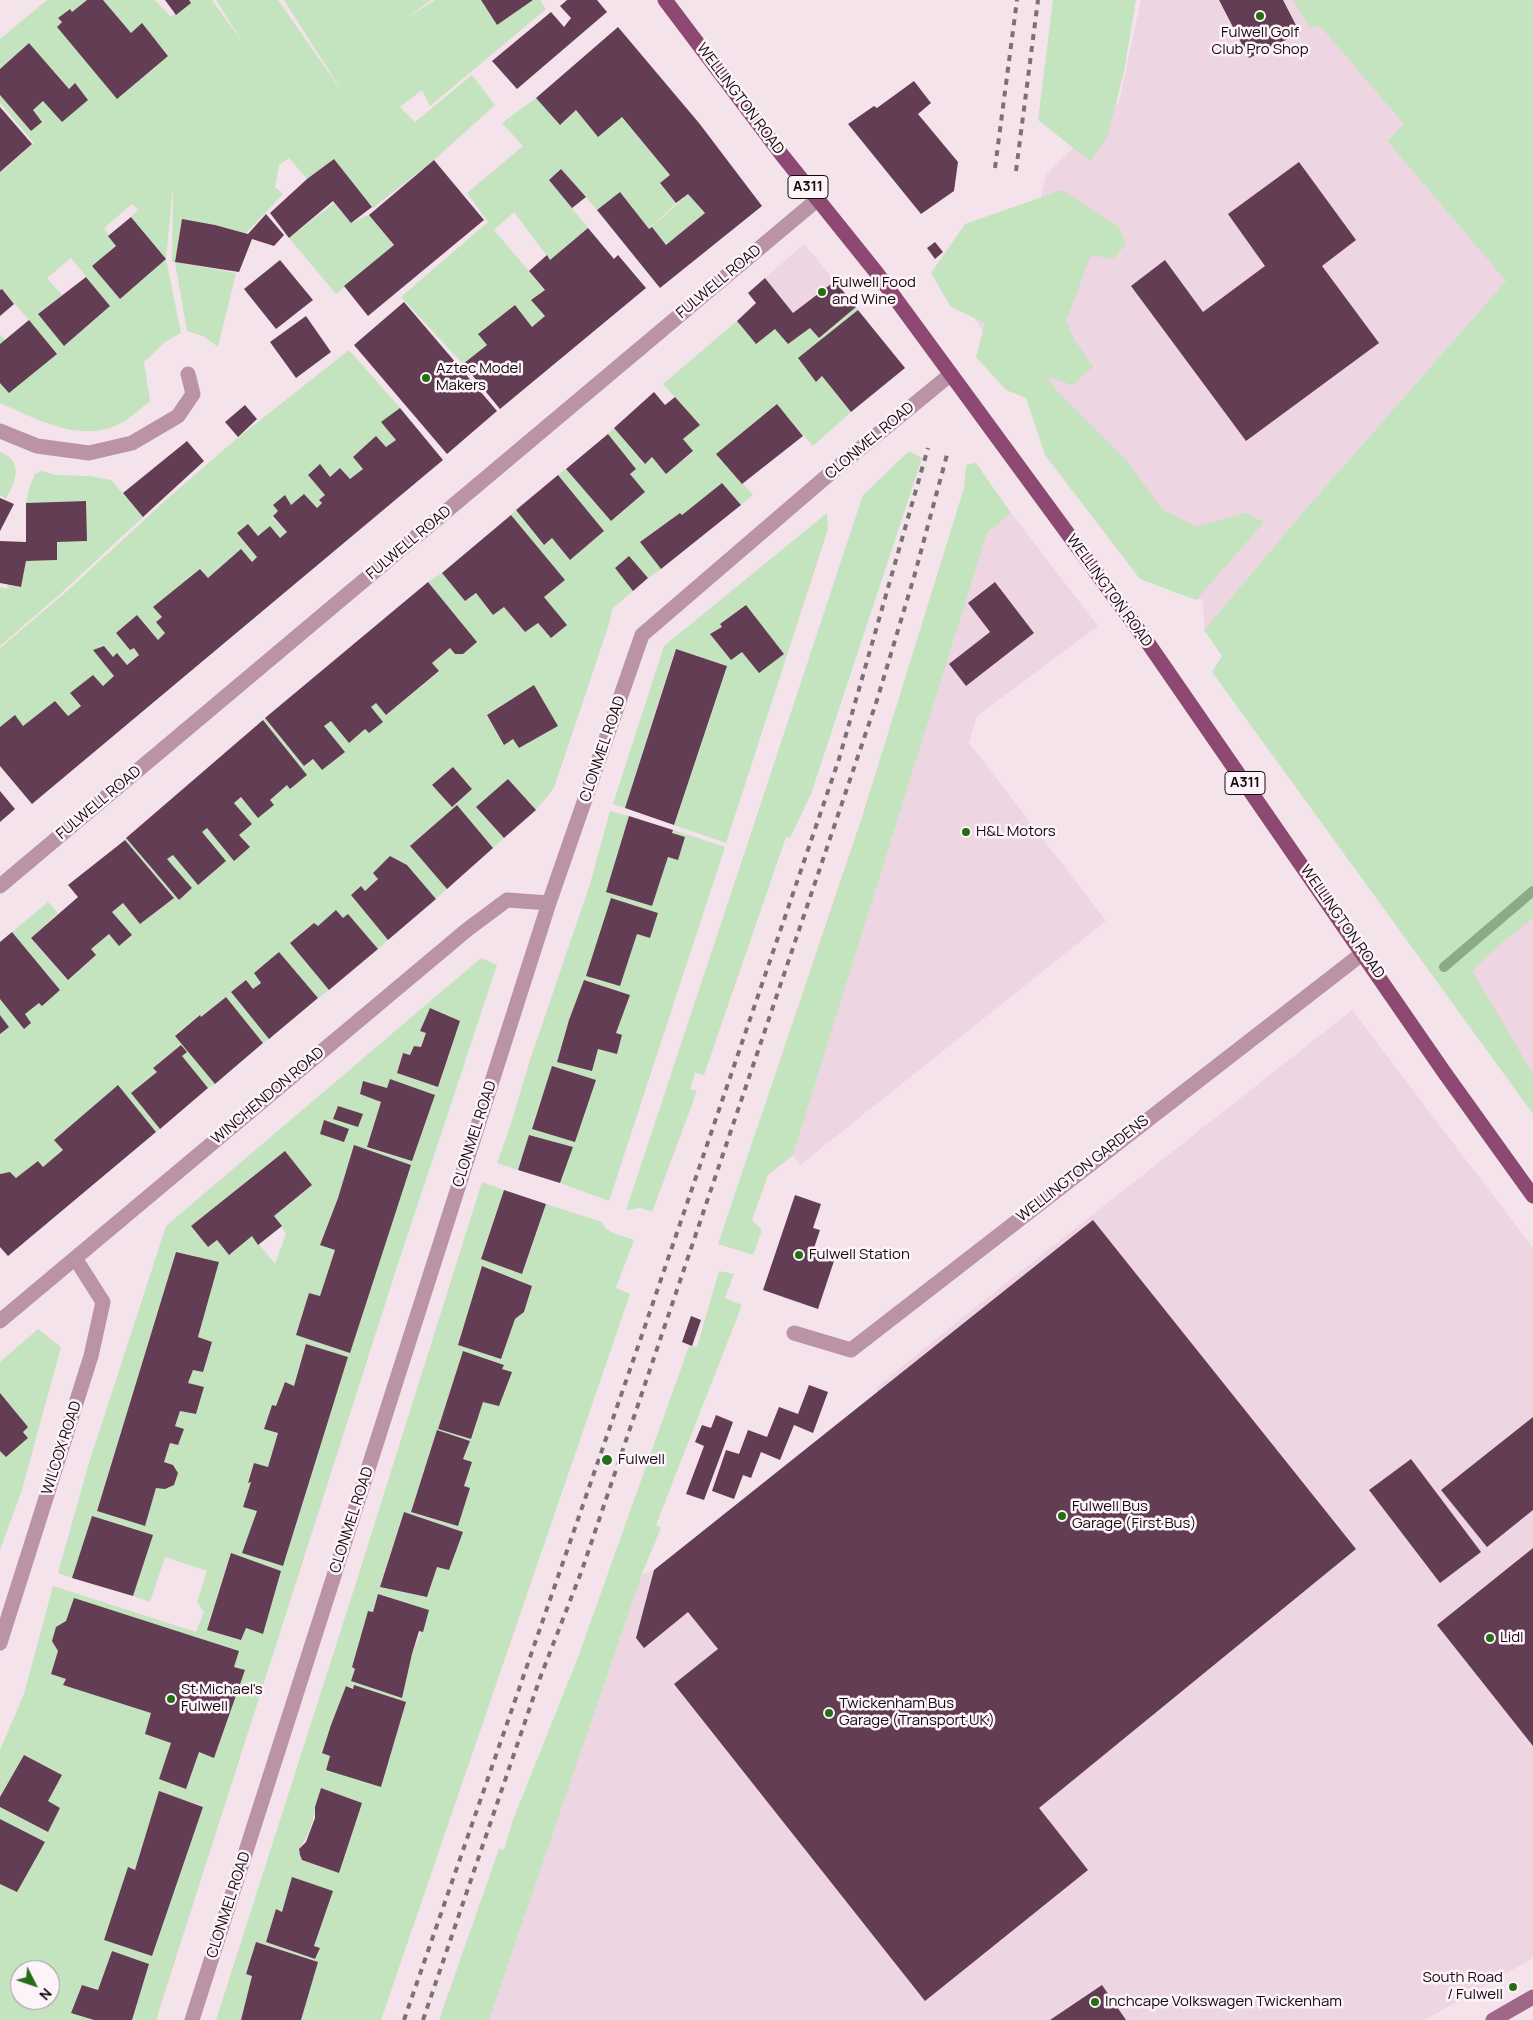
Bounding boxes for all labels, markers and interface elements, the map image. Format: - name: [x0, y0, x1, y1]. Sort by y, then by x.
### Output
- marker: Fulwell Golf Club Pro Shop: [1254, 10, 1266, 22]
- place label: Fulwell Golf Club Pro Shop: [1211, 24, 1309, 59]
- street label: WELLINGTON ROAD: [692, 40, 788, 158]
- road number: A311: [788, 176, 828, 198]
- street label: FULWELL ROAD: [673, 241, 765, 323]
- place label: Fulwell Food and Wine: [832, 274, 916, 309]
- marker: Fulwell Food and Wine: [816, 286, 828, 298]
- place label: Aztec Model Makers: [436, 360, 522, 395]
- marker: Aztec Model Makers: [420, 372, 432, 384]
- street label: CLONMEL ROAD: [822, 399, 918, 483]
- street label: FULWELL ROAD: [363, 502, 455, 584]
- street label: WELLINGTON ROAD: [1062, 531, 1156, 651]
- street label: CLONMEL ROAD: [576, 694, 630, 804]
- street label: FULWELL ROAD: [53, 762, 145, 844]
- road number: A311: [1225, 771, 1265, 794]
- place label: H&L Motors: [976, 823, 1056, 841]
- marker: H&L Motors: [960, 826, 972, 838]
- street label: WELLINGTON ROAD: [1296, 862, 1388, 982]
- street label: WINCHENDON ROAD: [208, 1044, 328, 1148]
- street label: CLONMEL ROAD: [449, 1079, 501, 1189]
- street label: WELLINGTON GARDENS: [1013, 1112, 1153, 1226]
- place label: Fulwell Station: [809, 1246, 910, 1264]
- marker: Fulwell Station: [793, 1249, 805, 1261]
- street label: WILCOX ROAD: [38, 1399, 86, 1497]
- place label: Fulwell: [618, 1451, 665, 1469]
- marker: Fulwell: [600, 1453, 614, 1467]
- street label: CLONMEL ROAD: [326, 1465, 378, 1575]
- place label: Fulwell Bus Garage (First Bus): [1072, 1498, 1196, 1533]
- marker: Fulwell Bus Garage (First Bus): [1056, 1510, 1068, 1522]
- place label: Lidl: [1500, 1629, 1524, 1647]
- marker: Lidl: [1484, 1632, 1496, 1644]
- place label: St Michael's Fulwell: [181, 1681, 263, 1716]
- marker: St Michael's Fulwell: [165, 1693, 177, 1705]
- place label: Twickenham Bus Garage (Transport UK): [839, 1695, 995, 1730]
- marker: Twickenham Bus Garage (Transport UK): [823, 1707, 835, 1719]
- street label: CLONMEL ROAD: [203, 1850, 255, 1960]
- north arrow: [10, 1960, 60, 2010]
- place label: South Road / Fulwell: [1423, 1969, 1503, 2004]
- marker: South Road / Fulwell: [1507, 1981, 1519, 1993]
- text: N: [35, 1984, 56, 2005]
- place label: Inchcape Volkswagen Twickenham: [1105, 1993, 1342, 2011]
- marker: Inchcape Volkswagen Twickenham: [1089, 1996, 1101, 2008]

